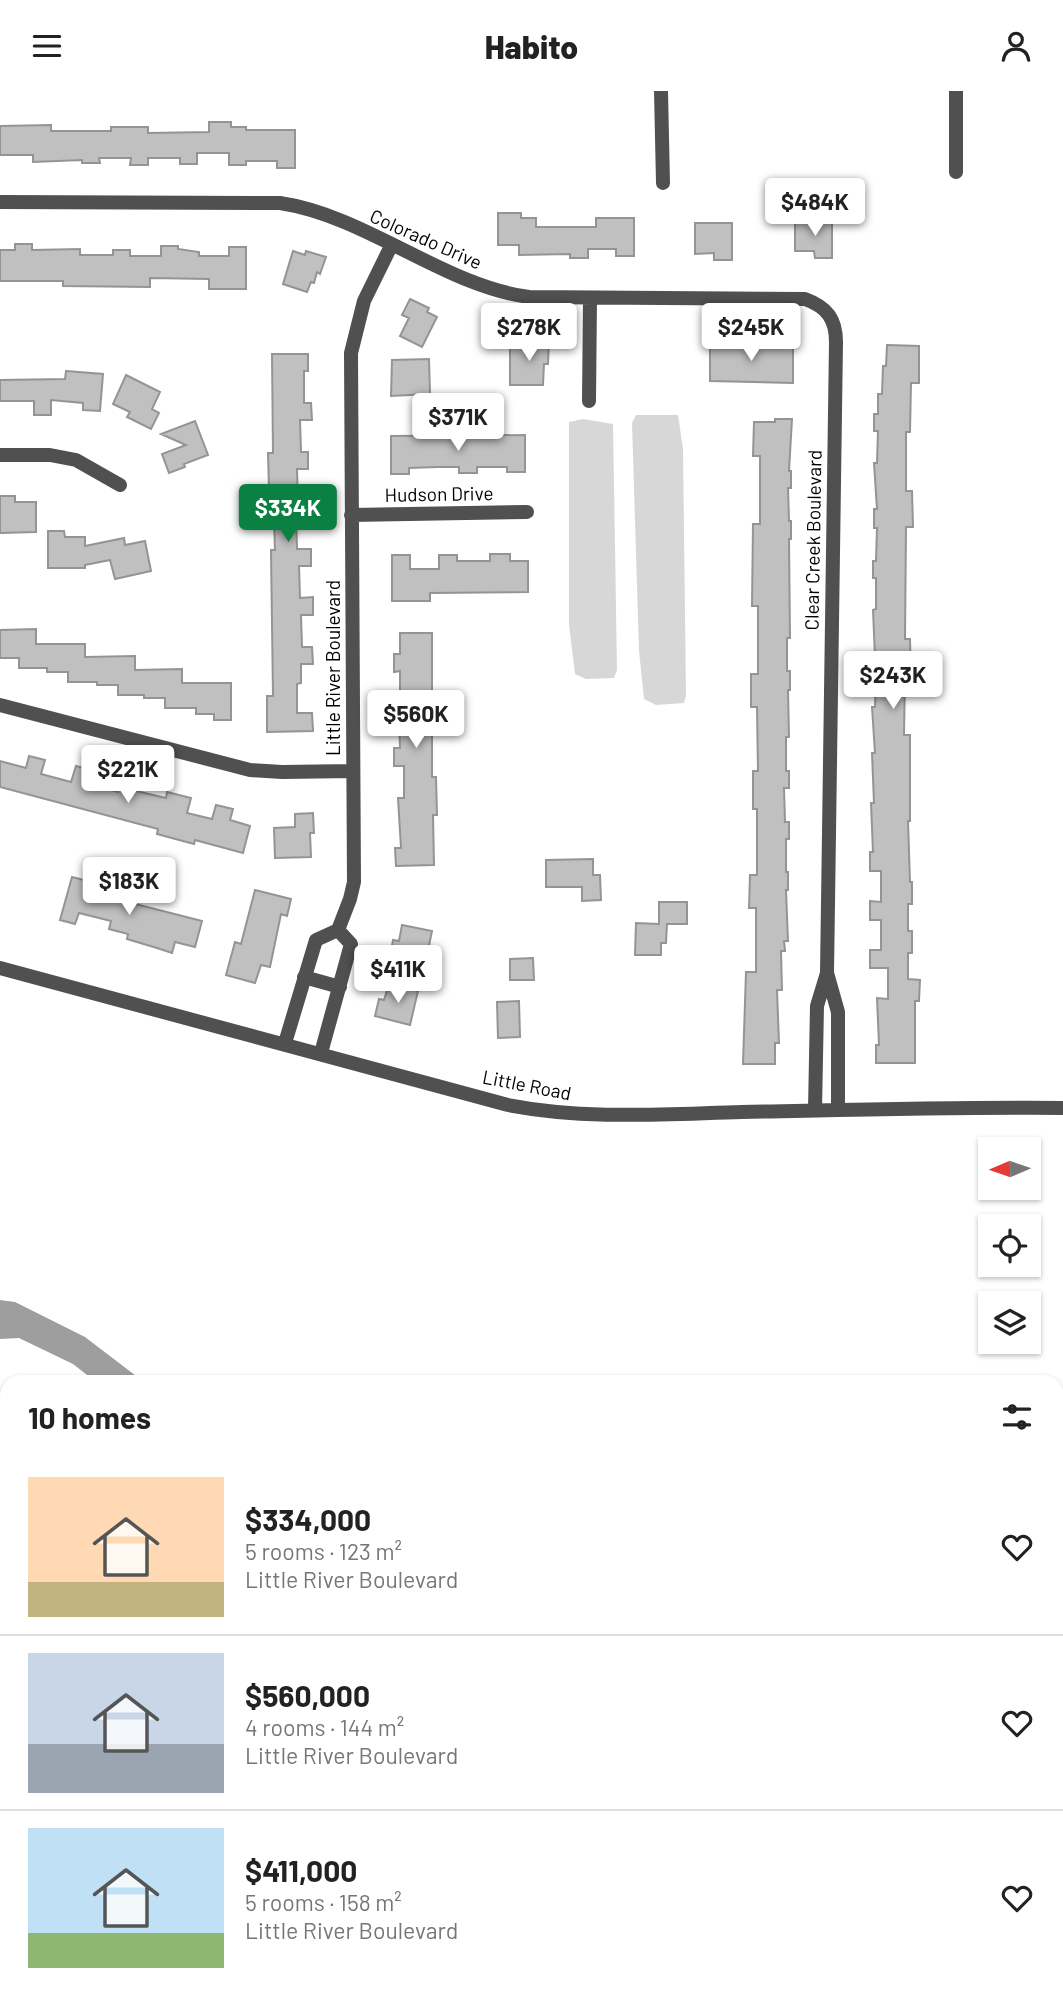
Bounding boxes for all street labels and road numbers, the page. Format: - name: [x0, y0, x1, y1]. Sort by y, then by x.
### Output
- street label: Colorado Drive: [367, 204, 486, 273]
- street label: Clear Creek Boulevard: [799, 449, 826, 631]
- street label: Hudson Drive: [384, 481, 494, 506]
- street label: Little River Boulevard: [321, 580, 344, 756]
- street label: Little Road: [481, 1065, 573, 1104]

